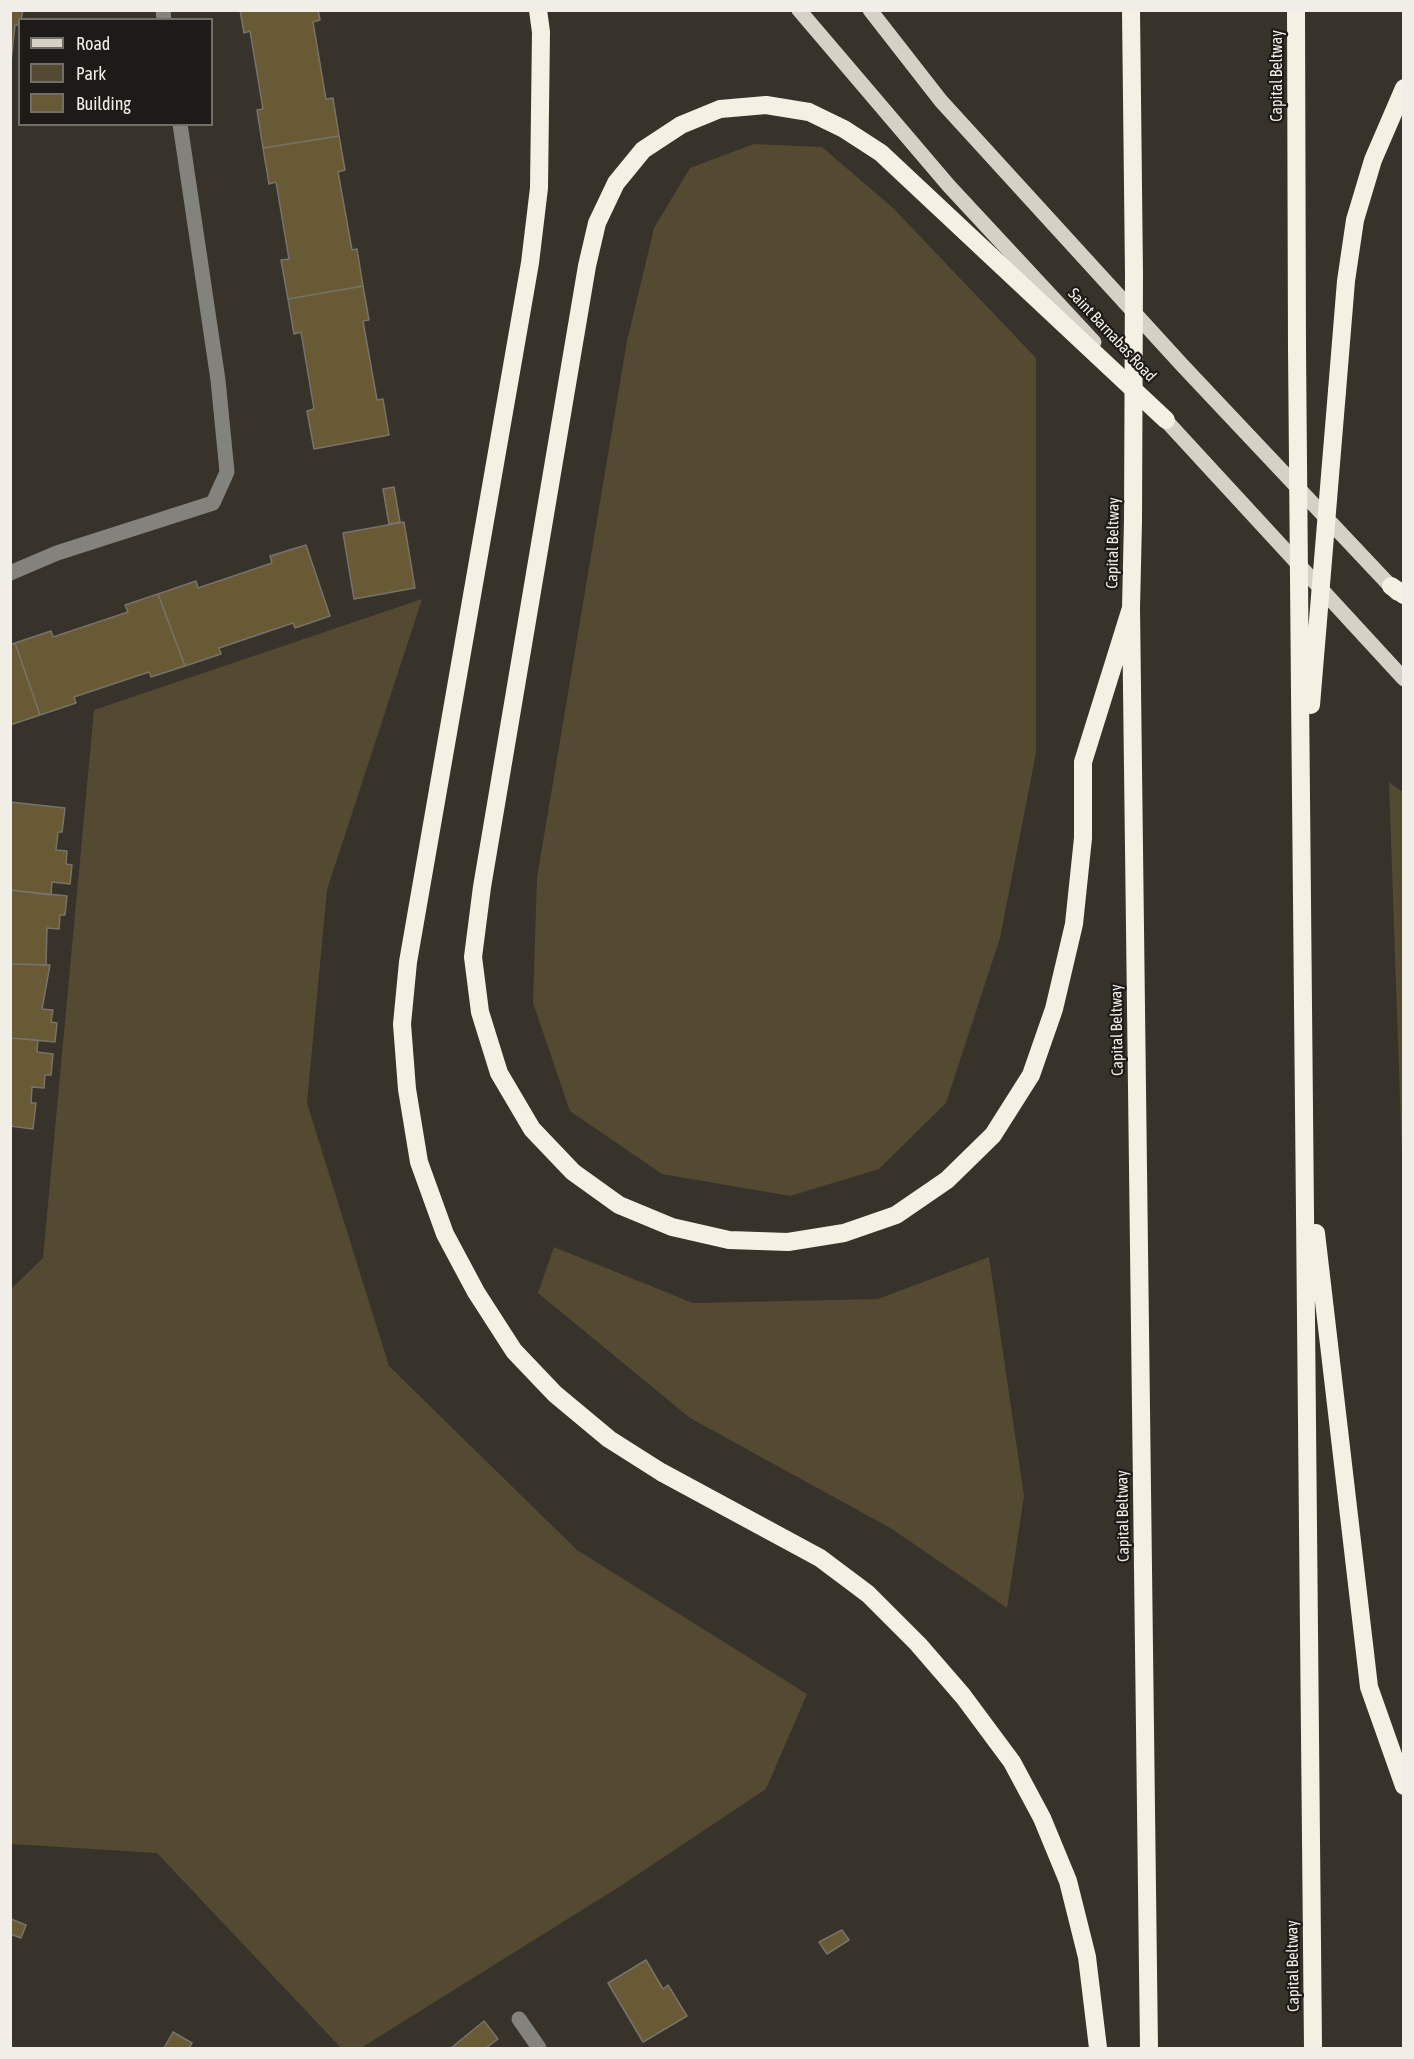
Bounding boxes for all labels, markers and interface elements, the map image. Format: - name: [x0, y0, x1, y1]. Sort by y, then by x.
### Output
- legend: [18, 18, 213, 126]
- street label: Capital Beltway: [1267, 30, 1287, 122]
- text: Road: [76, 33, 110, 54]
- text: Park: [76, 63, 106, 84]
- text: Building: [76, 93, 131, 114]
- street label: Saint Barnabas Road: [1064, 284, 1160, 386]
- street label: Capital Beltway: [1103, 497, 1123, 589]
- street label: Capital Beltway: [1107, 984, 1127, 1076]
- street label: Capital Beltway: [1113, 1470, 1133, 1562]
- street label: Capital Beltway: [1283, 1920, 1303, 2012]

